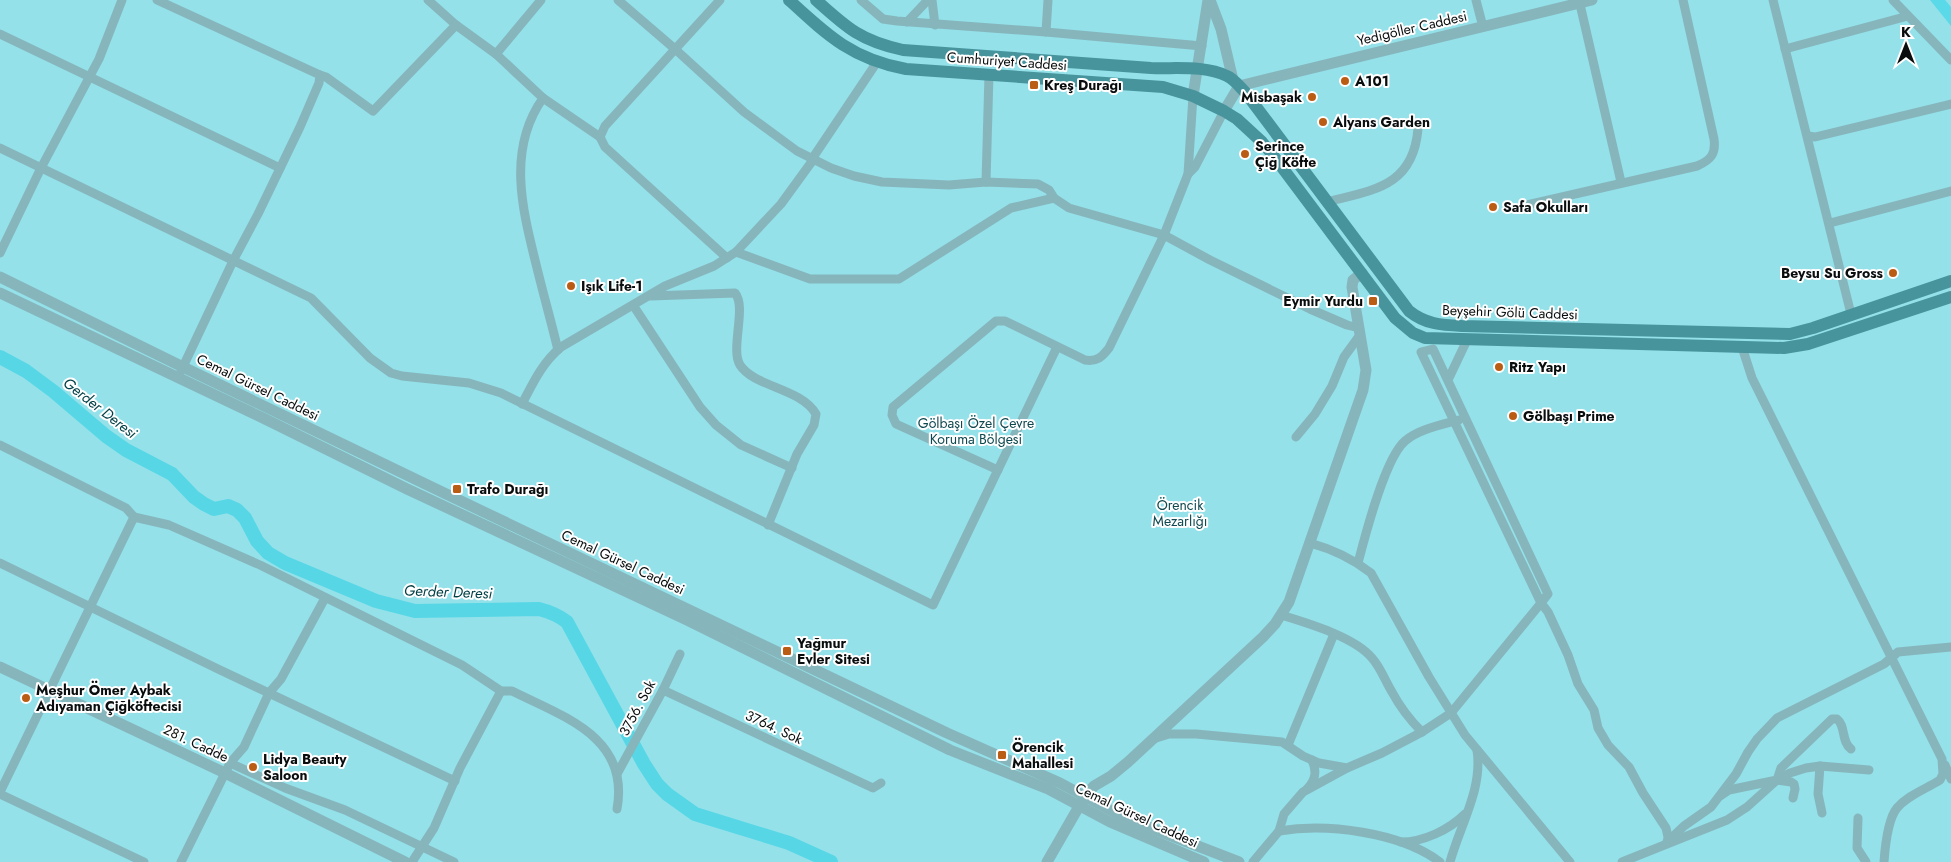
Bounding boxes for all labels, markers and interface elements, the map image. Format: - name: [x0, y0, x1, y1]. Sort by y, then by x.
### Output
- street label: Yedigöller Caddesi: [1355, 6, 1469, 50]
- north arrow: [1881, 20, 1931, 70]
- text: K: [1901, 22, 1911, 42]
- street label: Cumhuriyet Caddesi: [946, 47, 1068, 75]
- place label: A101: [1354, 71, 1389, 91]
- place label: Kreş Durağı: [1044, 75, 1122, 95]
- marker: A101: [1339, 75, 1351, 87]
- marker: Kreş Durağı: [1028, 79, 1040, 91]
- place label: Misbaşak: [1241, 87, 1302, 107]
- marker: Misbaşak: [1306, 91, 1318, 103]
- place label: Alyans Garden: [1332, 112, 1430, 132]
- marker: Alyans Garden: [1317, 116, 1329, 128]
- place label: Serince Çiğ Köfte: [1255, 136, 1316, 172]
- marker: Serince Çiğ Köfte: [1239, 148, 1251, 160]
- place label: Safa Okulları: [1503, 197, 1588, 217]
- marker: Safa Okulları: [1487, 201, 1499, 213]
- place label: Beysu Su Gross: [1781, 263, 1884, 283]
- marker: Beysu Su Gross: [1887, 267, 1899, 279]
- place label: Işık Life-1: [581, 276, 642, 296]
- marker: Işık Life-1: [565, 280, 577, 292]
- place label: Eymir Yurdu: [1283, 291, 1363, 311]
- marker: Eymir Yurdu: [1367, 295, 1379, 307]
- street label: Beyşehir Gölü Caddesi: [1442, 300, 1578, 324]
- street label: Cemal Gürsel Caddesi: [193, 349, 323, 425]
- place label: Ritz Yapı: [1509, 357, 1566, 377]
- marker: Ritz Yapı: [1493, 361, 1505, 373]
- water label: Gerder Deresi: [58, 372, 142, 444]
- place label: Gölbaşı Prime: [1523, 406, 1615, 426]
- marker: Gölbaşı Prime: [1507, 410, 1519, 422]
- park label: Gölbaşı Özel Çevre Koruma Bölgesi: [918, 413, 1034, 449]
- place label: Trafo Durağı: [467, 479, 548, 499]
- marker: Trafo Durağı: [451, 483, 463, 495]
- park label: Örencik Mezarlığı: [1153, 495, 1207, 531]
- street label: Cemal Gürsel Caddesi: [558, 525, 688, 599]
- water label: Gerder Deresi: [403, 579, 493, 605]
- place label: Yağmur Evler Sitesi: [796, 633, 870, 669]
- marker: Yağmur Evler Sitesi: [781, 645, 793, 657]
- street label: 3756. Sok: [614, 676, 660, 739]
- place label: Meşhur Ömer Aybak Adıyaman Çiğköftecisi: [35, 680, 182, 716]
- marker: Meşhur Ömer Aybak Adıyaman Çiğköftecisi: [20, 692, 32, 704]
- street label: 3764. Sok: [742, 705, 807, 749]
- street label: 281. Cadde: [160, 719, 232, 767]
- place label: Örencik Mahallesi: [1012, 737, 1073, 773]
- place label: Lidya Beauty Saloon: [263, 749, 347, 785]
- marker: Örencik Mahallesi: [996, 749, 1008, 761]
- marker: Lidya Beauty Saloon: [247, 761, 259, 773]
- street label: Cemal Gürsel Caddesi: [1072, 778, 1202, 852]

